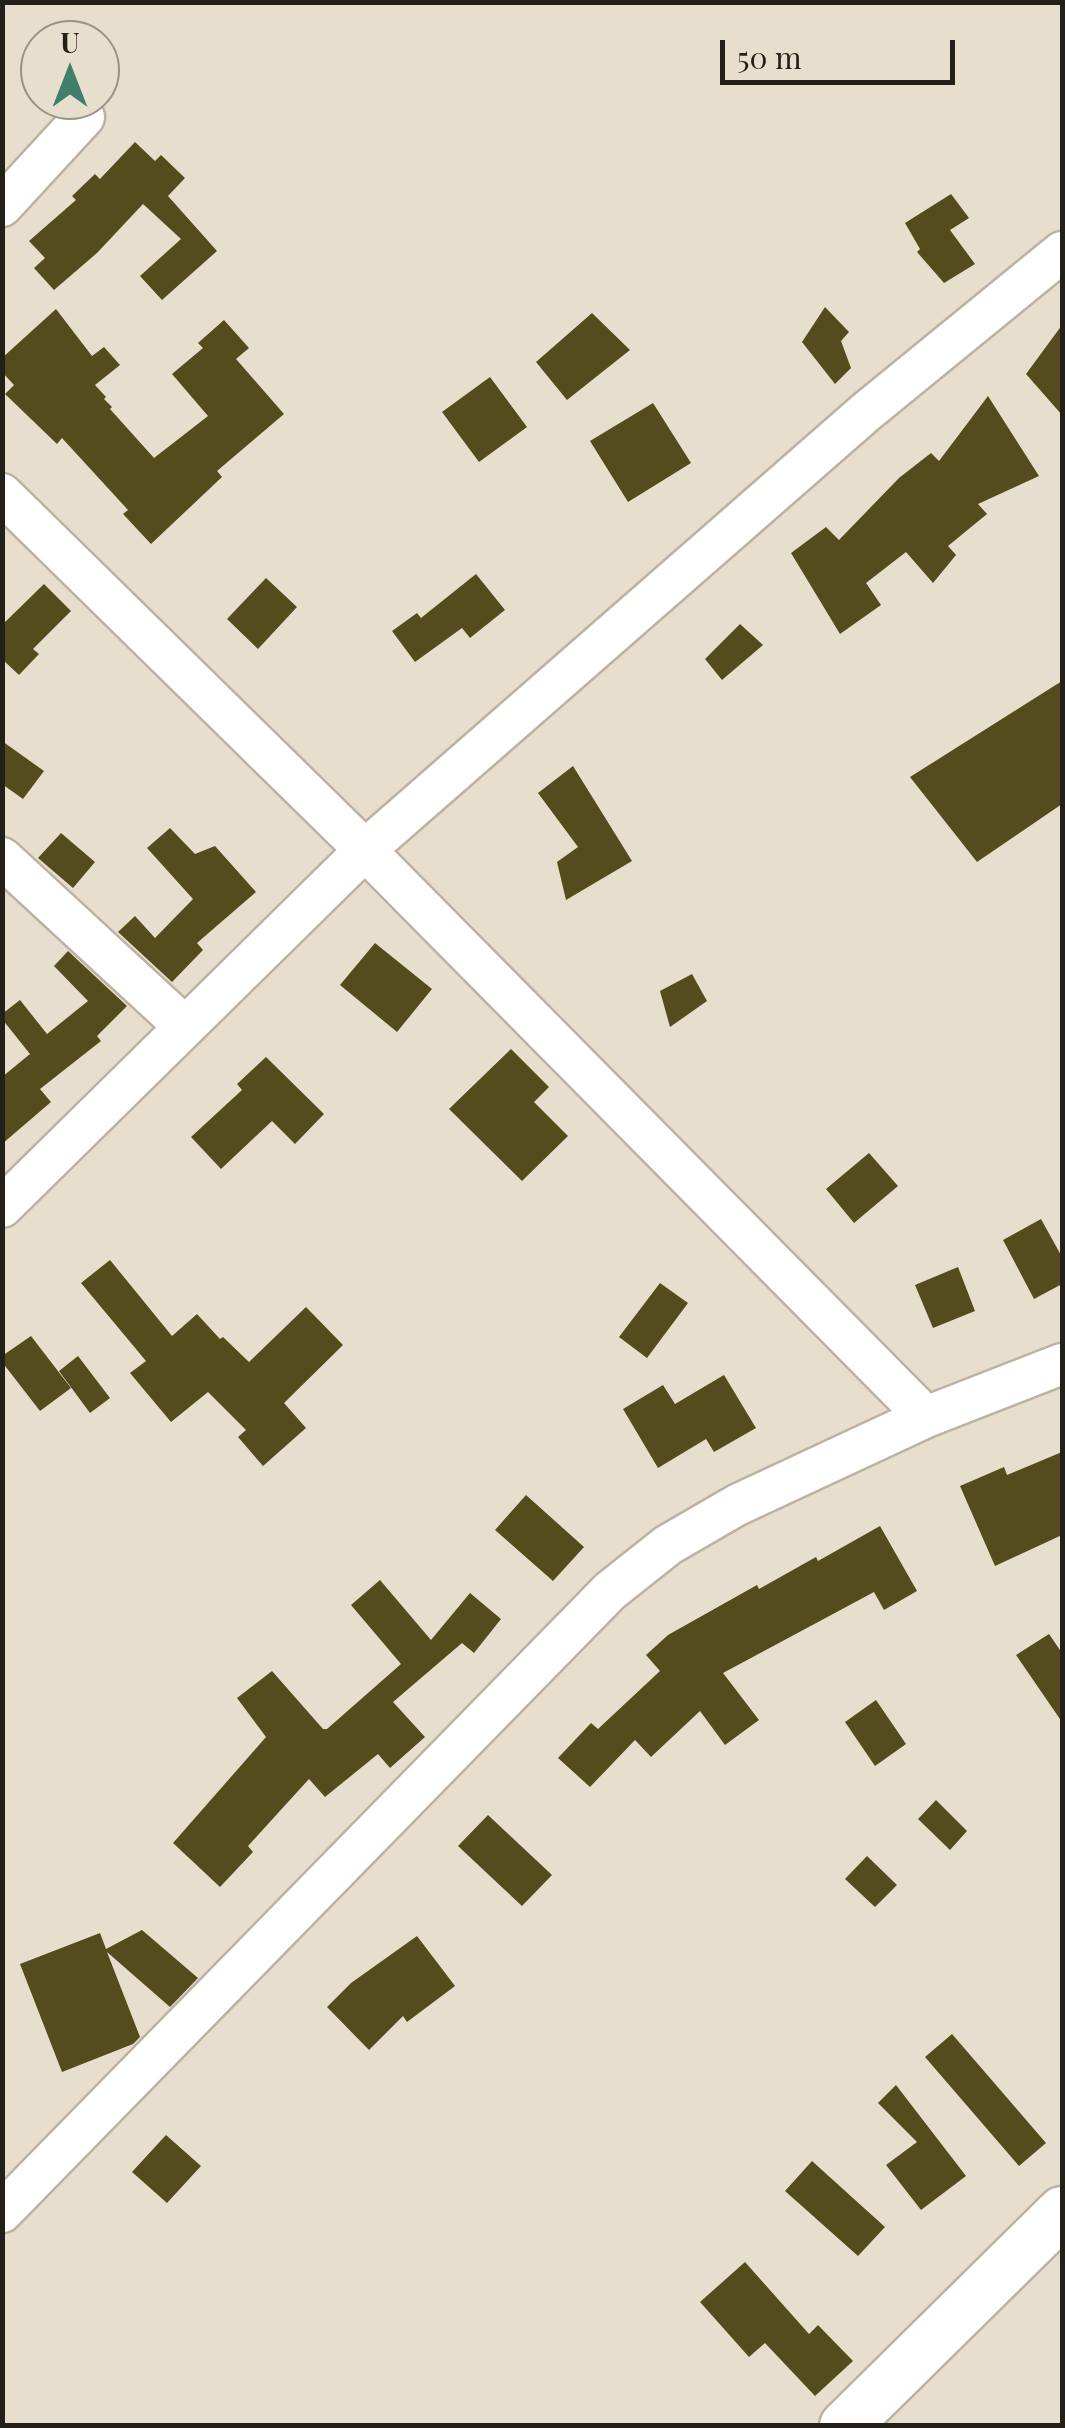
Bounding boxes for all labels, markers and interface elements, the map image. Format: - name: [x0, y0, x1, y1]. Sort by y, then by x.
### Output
- north arrow: [20, 20, 120, 120]
- scale bar: [725, 20, 960, 82]
- text: U: [60, 23, 80, 60]
- text: 50 m: [737, 37, 802, 77]

